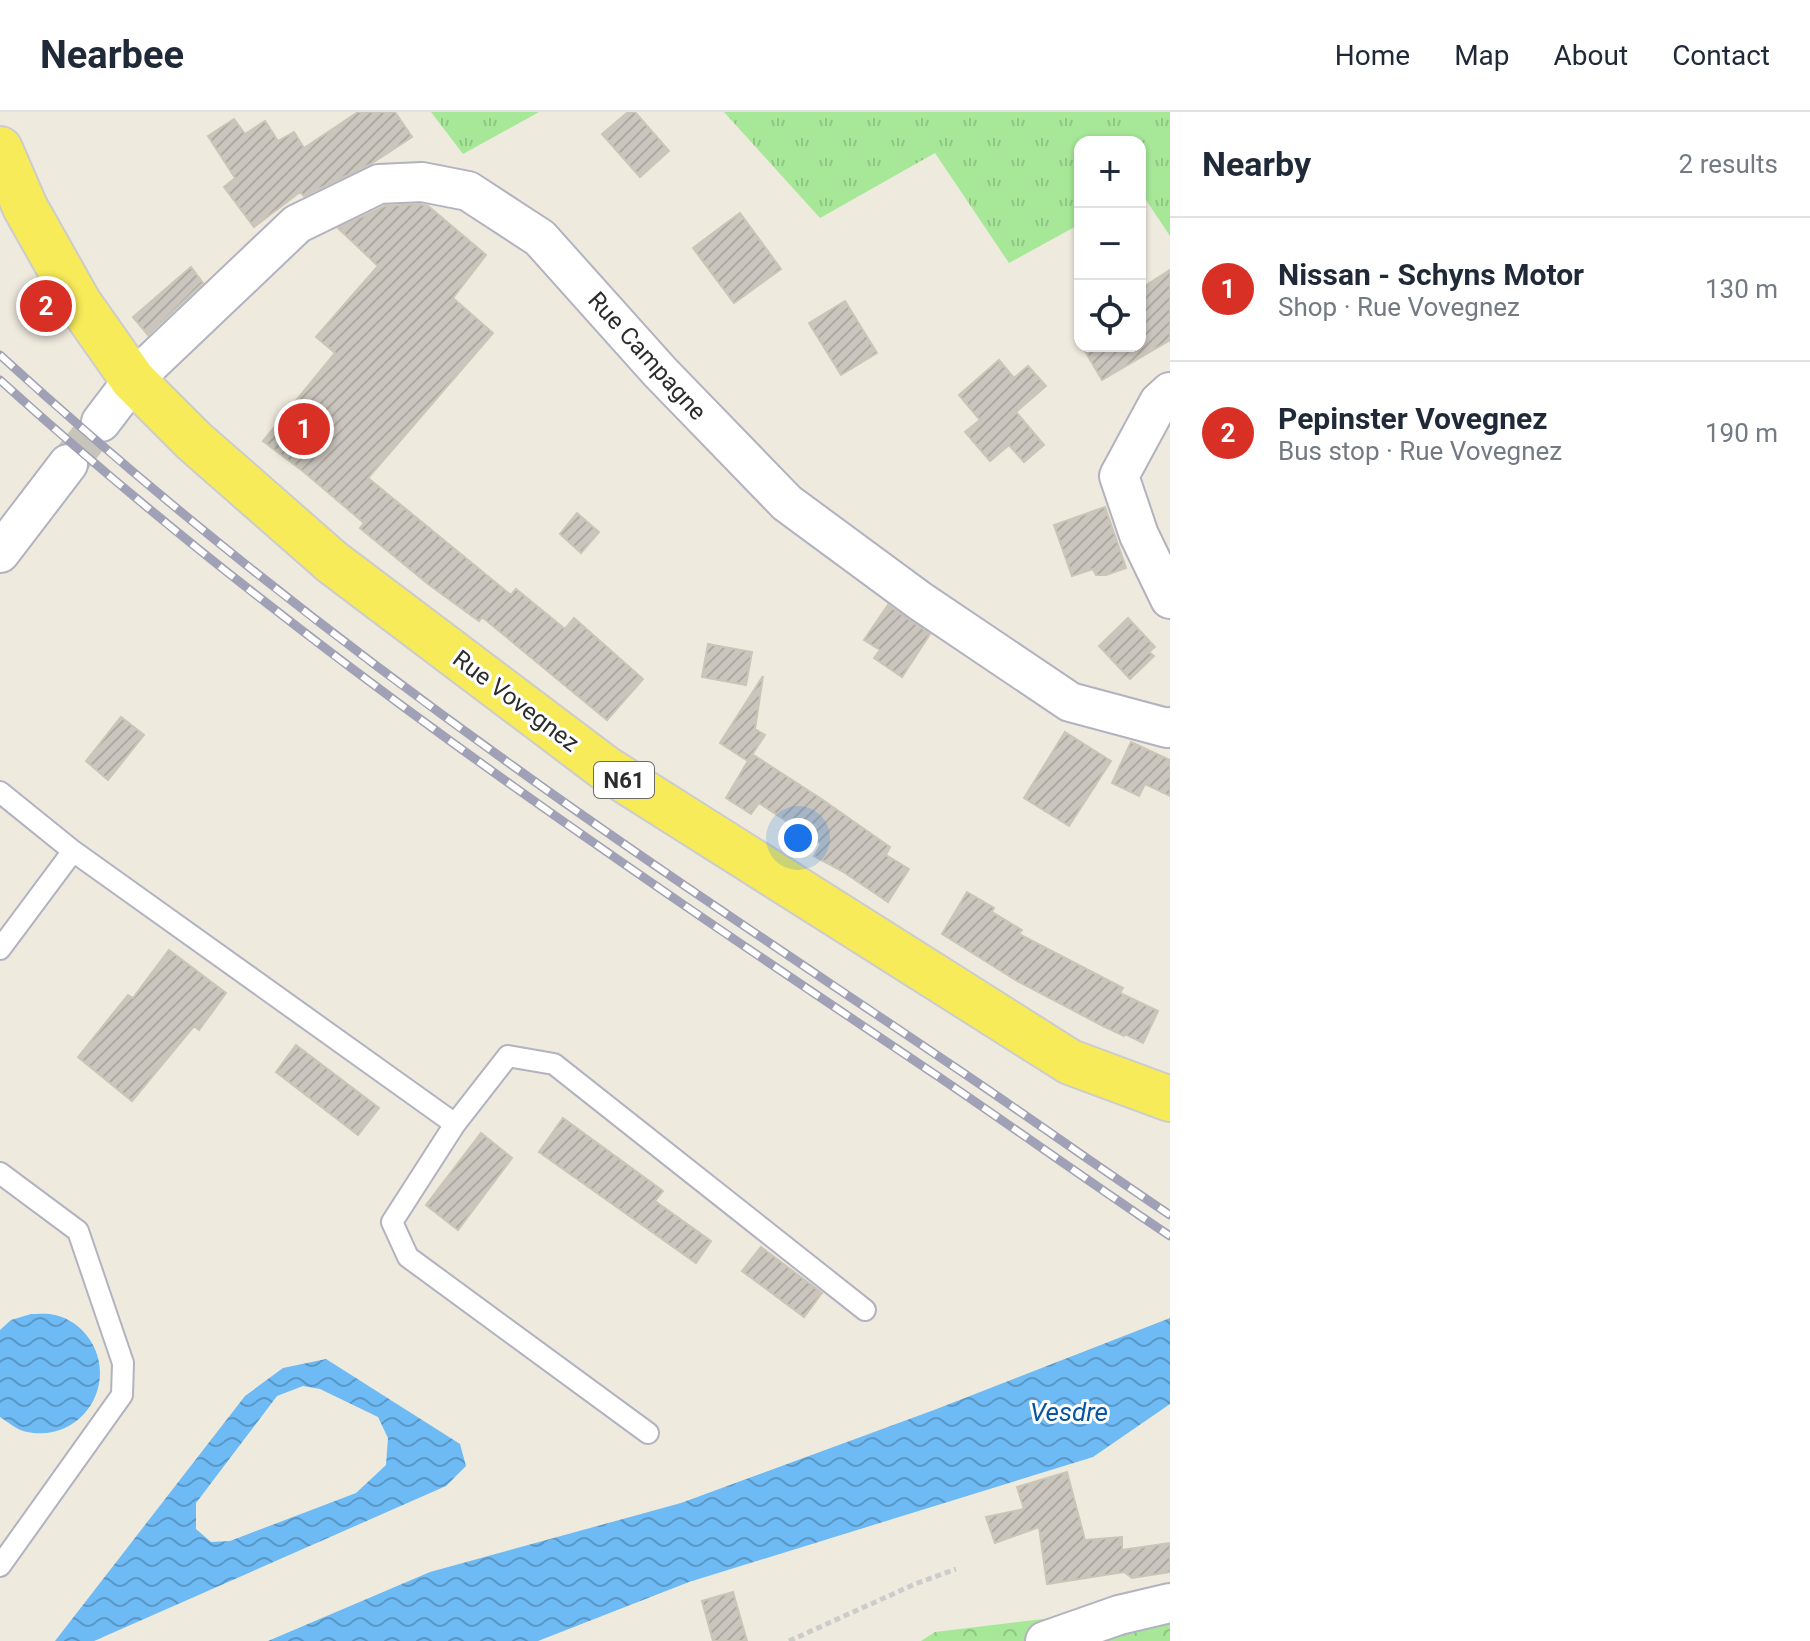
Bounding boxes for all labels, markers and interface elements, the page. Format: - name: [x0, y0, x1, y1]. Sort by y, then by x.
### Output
- text: Nearbee: [40, 33, 184, 77]
- text: Home: [1335, 39, 1410, 72]
- text: Map: [1454, 39, 1510, 72]
- text: About: [1554, 39, 1628, 72]
- text: Contact: [1672, 39, 1770, 72]
- map controls: [1074, 136, 1146, 352]
- button: +: [1074, 136, 1146, 208]
- text: Nearby: [1202, 144, 1311, 184]
- text: 2 results: [1679, 149, 1778, 179]
- button: −: [1074, 208, 1146, 280]
- text: Nissan - Schyns Motor: [1278, 257, 1584, 292]
- text: 1: [1221, 274, 1235, 304]
- text: 130 m: [1705, 274, 1778, 304]
- pin: 2: [20, 276, 72, 336]
- button: locate: [1074, 280, 1146, 352]
- street label: Rue Campagne: [582, 286, 712, 426]
- text: Shop · Rue Vovegnez: [1278, 292, 1520, 322]
- pin: 1: [278, 399, 330, 459]
- text: Pepinster Vovegnez: [1278, 401, 1547, 436]
- text: 2: [1221, 418, 1235, 448]
- text: 190 m: [1705, 418, 1778, 448]
- text: Bus stop · Rue Vovegnez: [1278, 436, 1562, 466]
- street label: Rue Vovegnez: [447, 645, 585, 758]
- road number: N61: [594, 762, 654, 798]
- your location: [778, 818, 818, 858]
- water label: Vesdre: [1030, 1397, 1108, 1427]

